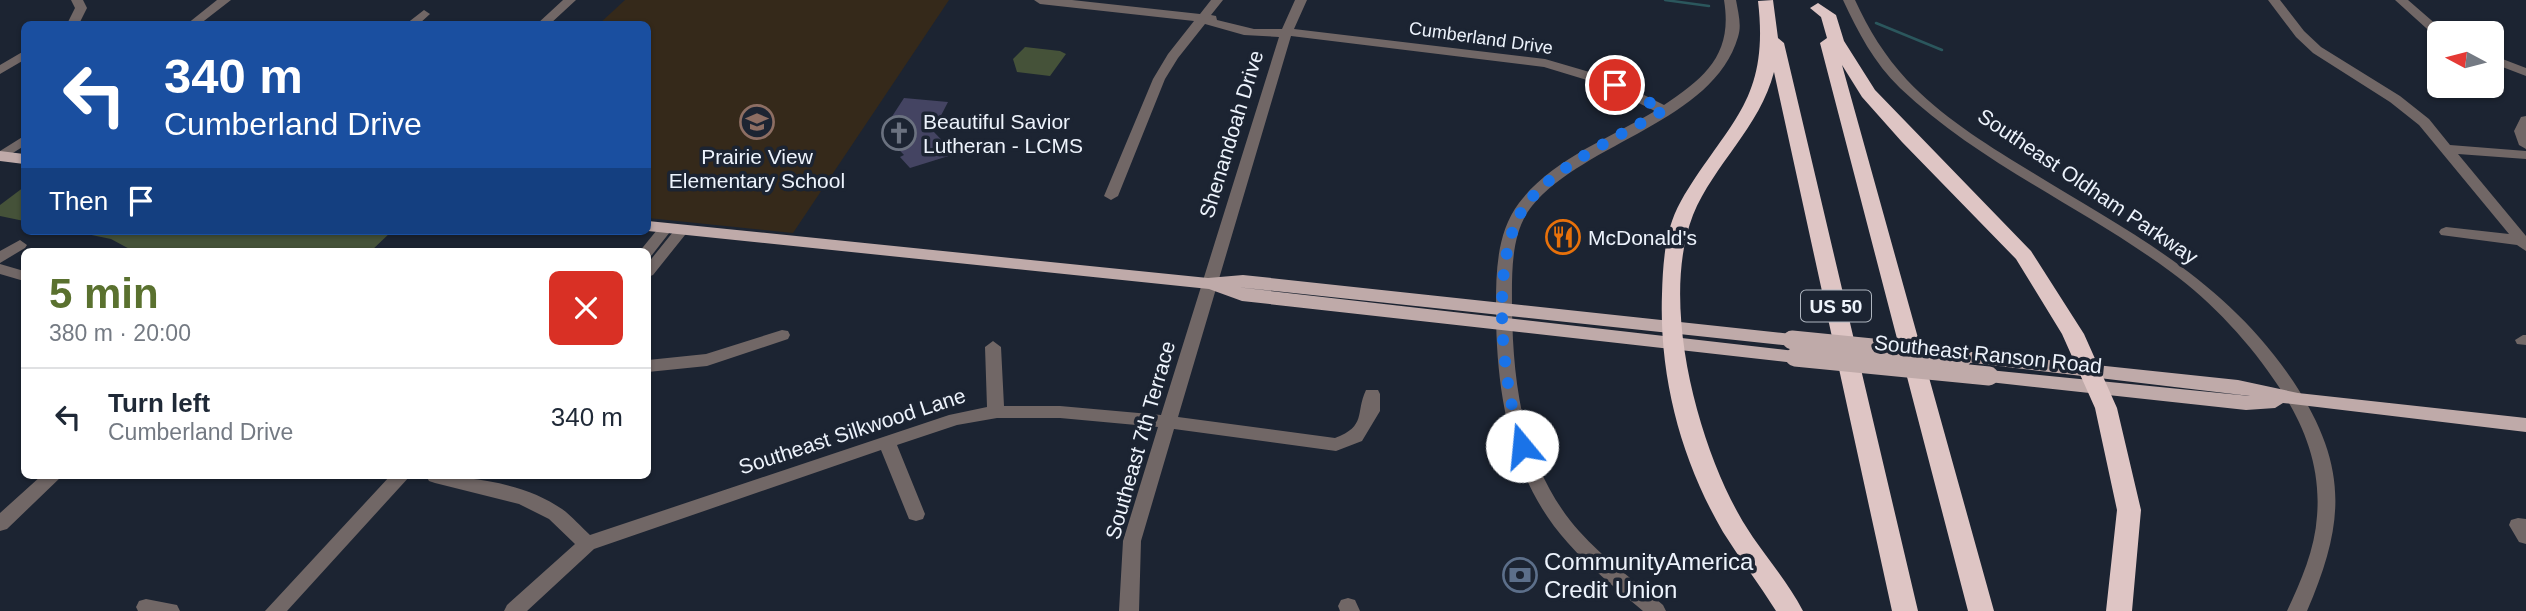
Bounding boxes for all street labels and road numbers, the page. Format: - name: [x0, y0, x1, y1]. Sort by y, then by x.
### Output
- street label: Cumberland Drive: [1408, 18, 1554, 58]
- street label: Shenandoah Drive: [1195, 47, 1267, 221]
- street label: Southeast Oldham Parkway: [1974, 104, 2203, 269]
- road number: US 50: [1801, 290, 1871, 322]
- street label: Southeast Ranson Road: [1873, 331, 2103, 377]
- street label: Southeast 7th Terrace: [1101, 338, 1179, 542]
- street label: Southeast Silkwood Lane: [736, 383, 968, 479]

